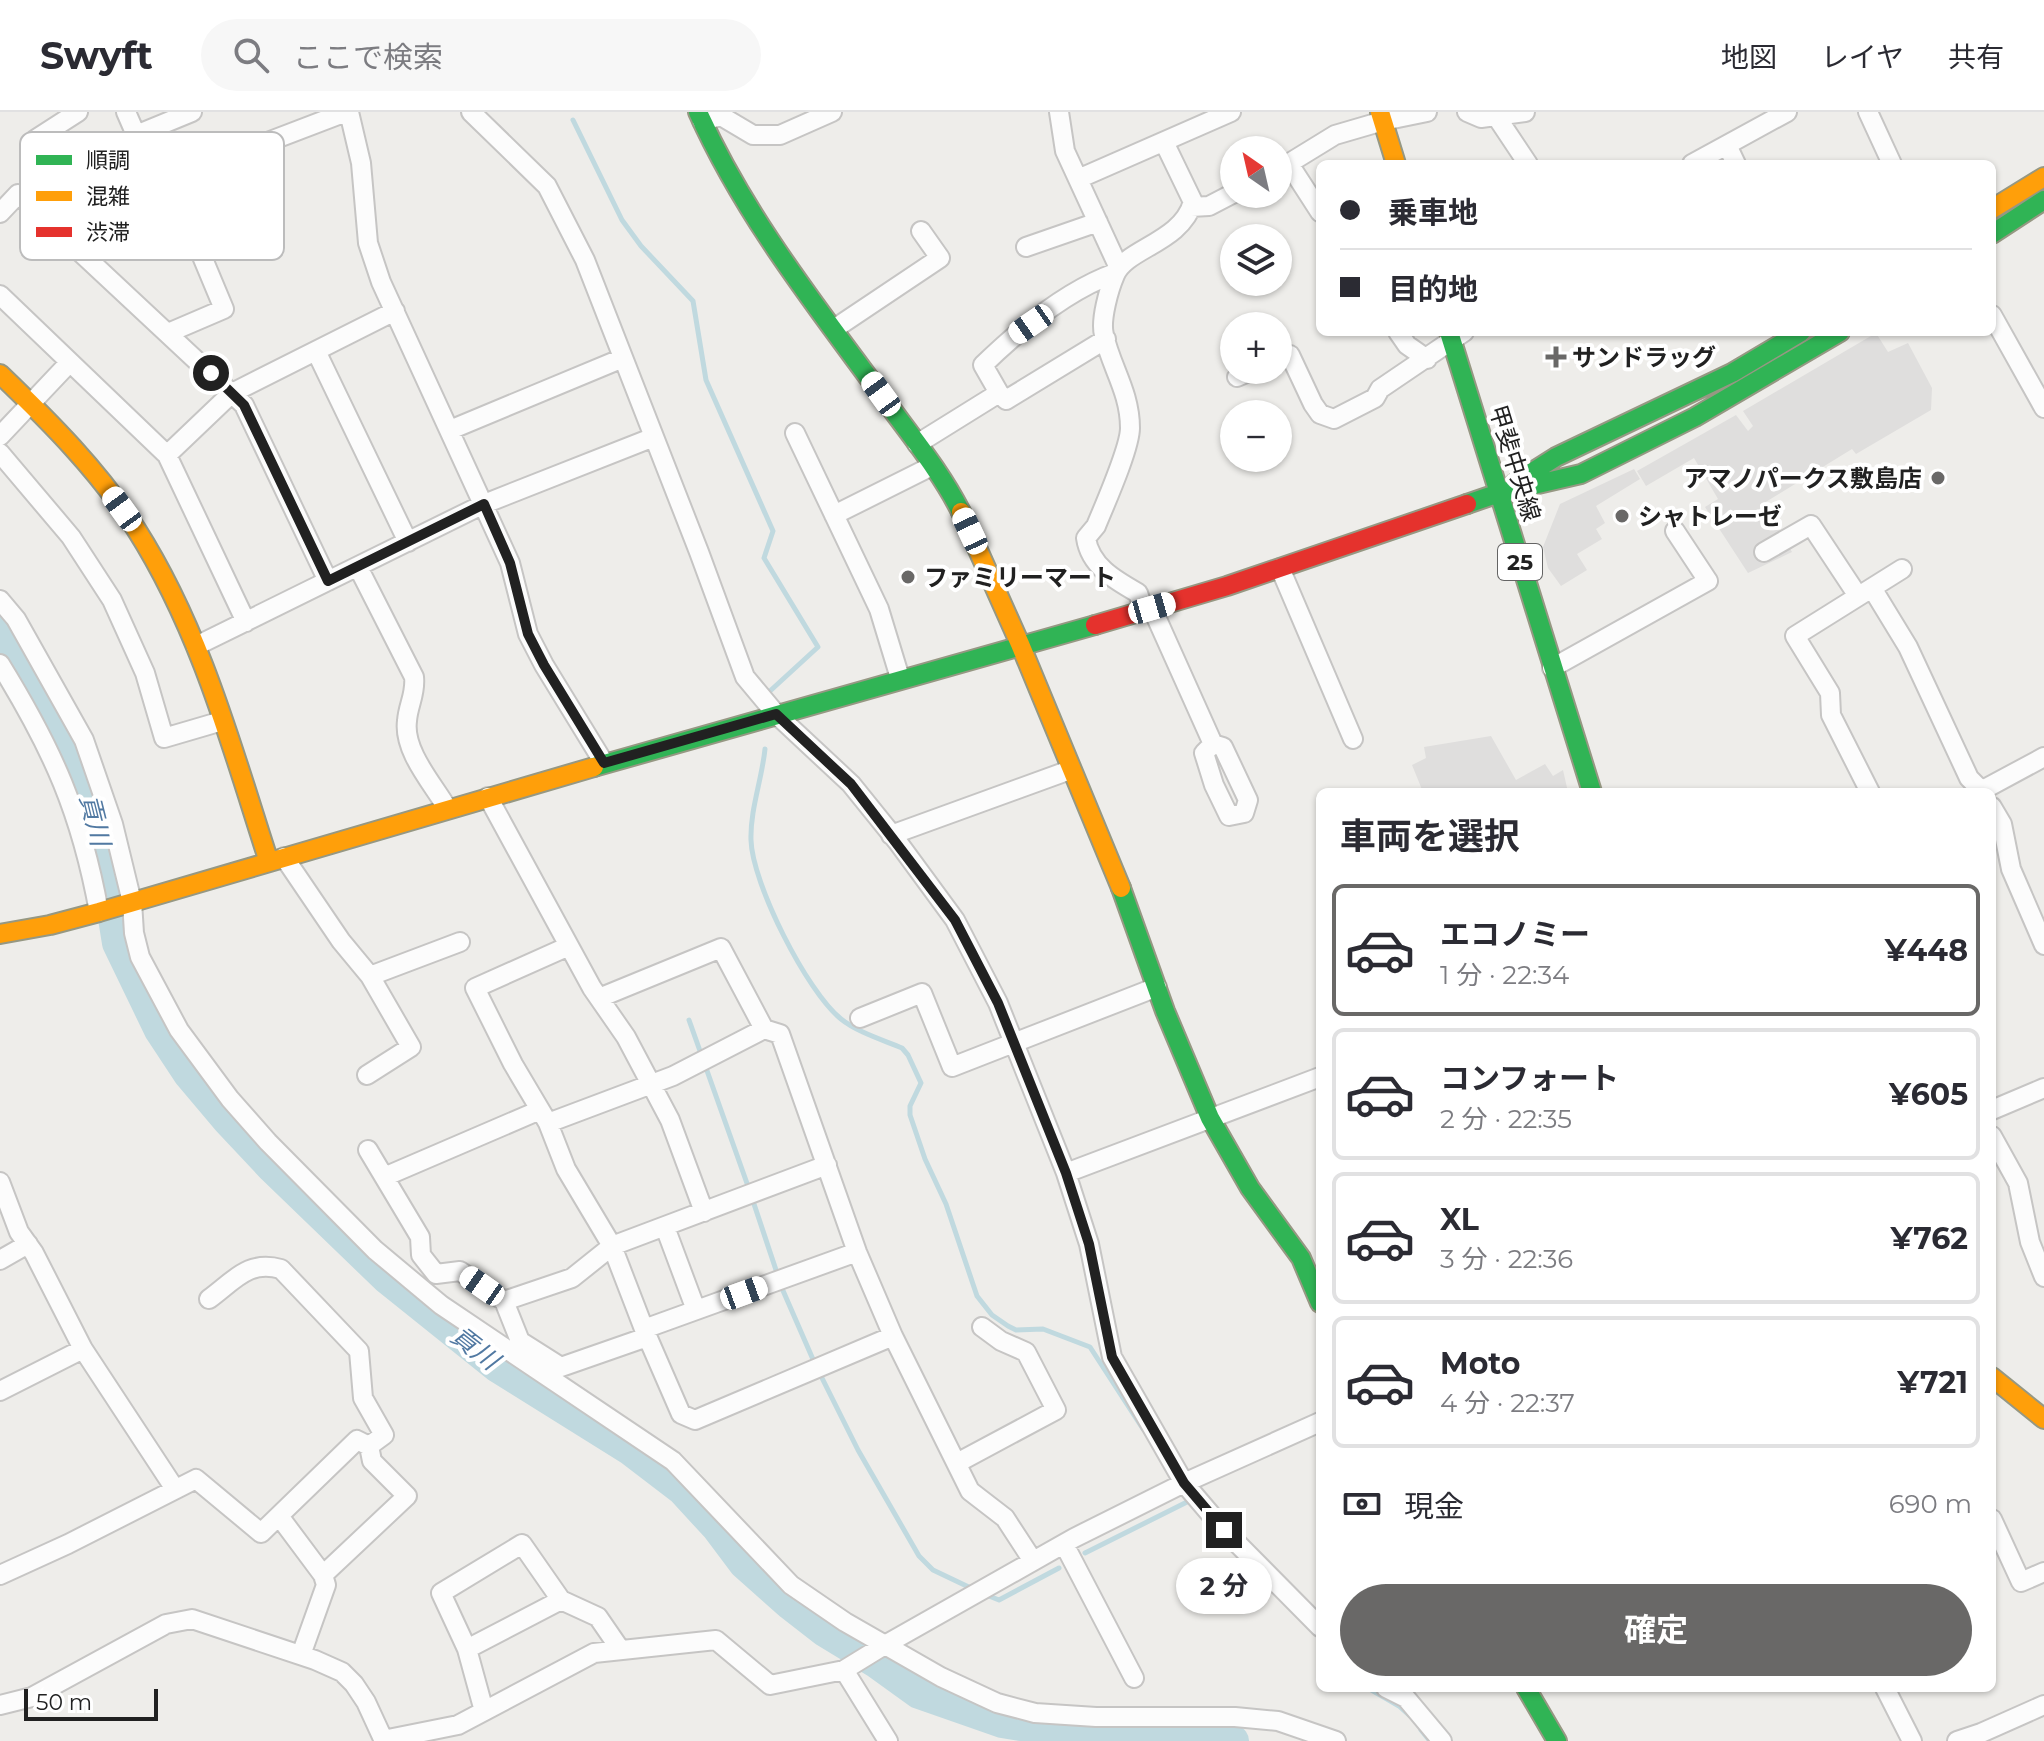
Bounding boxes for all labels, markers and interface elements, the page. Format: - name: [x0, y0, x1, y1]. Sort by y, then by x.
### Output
- search box: [201, 19, 761, 91]
- text: Swyft: [40, 32, 153, 79]
- icon: search: [229, 33, 273, 77]
- text: ここで検索: [293, 39, 443, 76]
- text: 地図: [1721, 40, 1777, 74]
- text: レイヤ: [1821, 40, 1904, 74]
- text: 共有: [1948, 40, 2004, 74]
- legend: [20, 132, 284, 260]
- north arrow: [1220, 136, 1292, 208]
- map controls: [1220, 136, 1292, 472]
- text: 順調: [86, 147, 130, 174]
- text: 混雑: [86, 183, 130, 210]
- text: 乗車地: [1388, 194, 1478, 231]
- text: 渋滞: [86, 219, 130, 246]
- button: layers: [1220, 224, 1292, 296]
- text: 目的地: [1388, 271, 1478, 308]
- car: [1004, 300, 1058, 348]
- button: +: [1220, 312, 1292, 384]
- place label: サンドラッグ: [1572, 343, 1716, 372]
- marker: サンドラッグ: [1547, 348, 1565, 366]
- route start: [193, 355, 229, 391]
- car: [857, 368, 905, 420]
- button: −: [1220, 400, 1292, 472]
- street label: 甲斐中央線: [1484, 401, 1546, 525]
- place label: アマノパークス敷島店: [1683, 464, 1922, 493]
- marker: アマノパークス敷島店: [1929, 469, 1947, 487]
- car: [98, 483, 146, 535]
- place label: シャトレーゼ: [1638, 502, 1782, 531]
- car: [949, 504, 991, 558]
- marker: シャトレーゼ: [1613, 507, 1631, 525]
- road number: 25: [1498, 544, 1542, 580]
- place label: ファミリーマート: [924, 563, 1116, 592]
- marker: ファミリーマート: [899, 568, 917, 586]
- car: [1126, 590, 1178, 626]
- water label: 貢川: [73, 791, 118, 852]
- text: 車両を選択: [1340, 814, 1520, 858]
- icon: car: [1344, 914, 1416, 986]
- text: エコノミー: [1440, 916, 1590, 953]
- text: ¥448: [1885, 932, 1968, 969]
- text: 1 分 · 22:34: [1440, 959, 1569, 991]
- icon: car: [1344, 1058, 1416, 1130]
- text: コンフォート: [1440, 1060, 1619, 1097]
- text: ¥605: [1889, 1076, 1968, 1113]
- text: 2 分 · 22:35: [1440, 1103, 1572, 1135]
- text: XL: [1440, 1201, 1479, 1238]
- icon: car: [1344, 1202, 1416, 1274]
- text: ¥762: [1890, 1220, 1968, 1257]
- text: 3 分 · 22:36: [1440, 1243, 1573, 1275]
- car: [455, 1262, 509, 1310]
- car: [717, 1274, 771, 1312]
- water label: 貢川: [445, 1319, 508, 1378]
- text: Moto: [1440, 1345, 1521, 1382]
- icon: car: [1344, 1346, 1416, 1418]
- text: ¥721: [1897, 1364, 1968, 1401]
- text: 4 分 · 22:37: [1440, 1387, 1575, 1419]
- icon: cash: [1340, 1482, 1384, 1526]
- text: 現金: [1404, 1488, 1464, 1525]
- text: 690 m: [1889, 1488, 1972, 1520]
- route end: [1206, 1512, 1242, 1548]
- callout: 2 分: [1176, 1558, 1272, 1614]
- text: 2 分: [1200, 1570, 1248, 1602]
- button: 確定: [1340, 1584, 1972, 1676]
- scale bar: [24, 1685, 158, 1721]
- text: 50 m: [36, 1689, 92, 1716]

